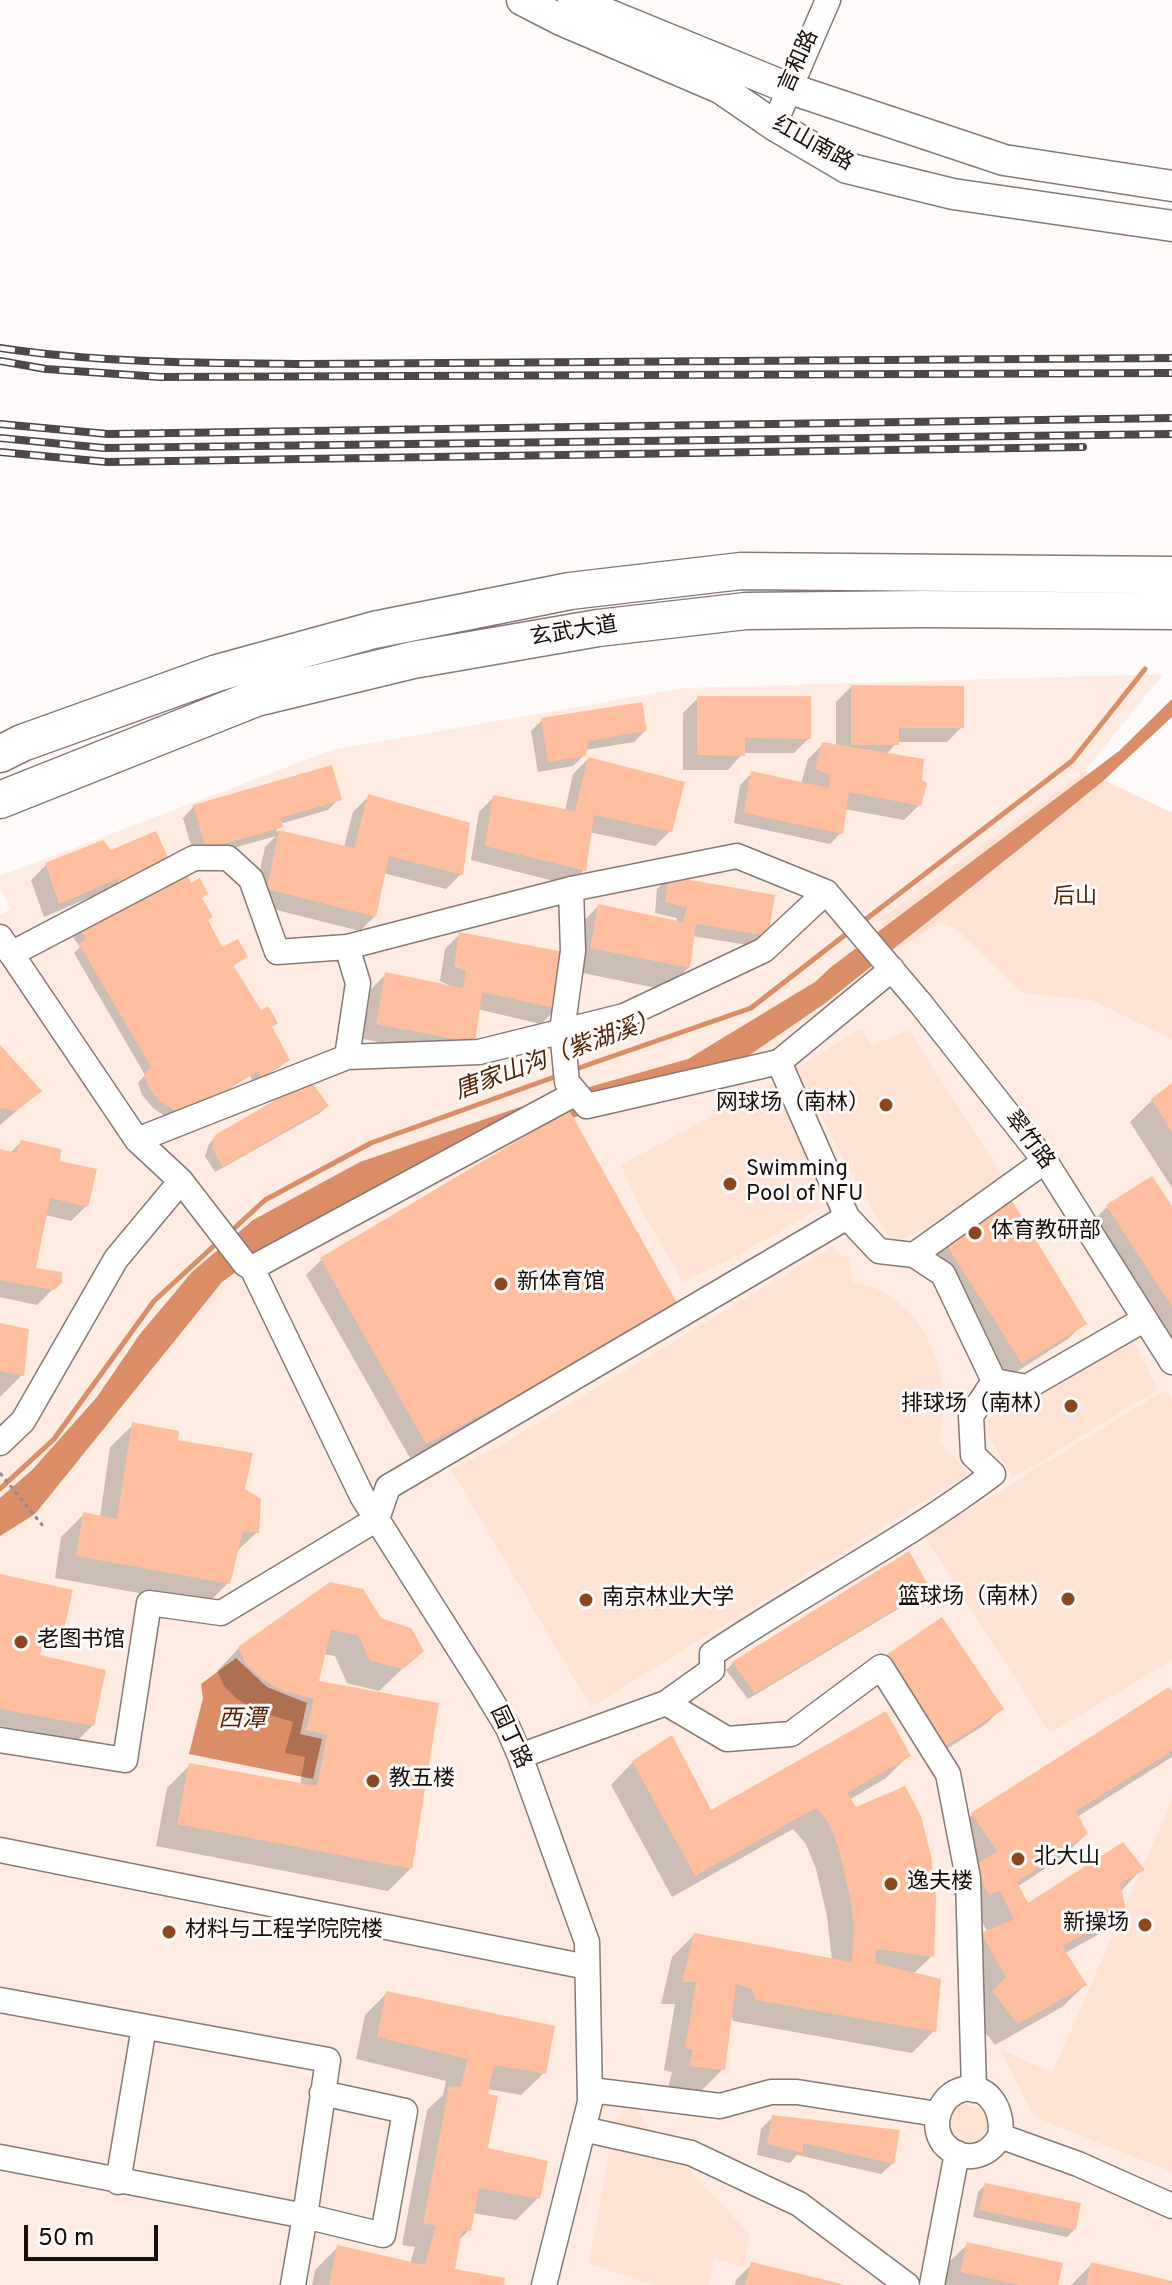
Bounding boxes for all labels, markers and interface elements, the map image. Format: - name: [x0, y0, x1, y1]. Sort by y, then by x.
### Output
- street label: 言和路: [775, 26, 825, 98]
- street label: 红山南路: [767, 112, 857, 178]
- street label: 玄武大道: [528, 613, 620, 653]
- park label: 后山: [1053, 886, 1097, 912]
- water label: 唐家山沟（紫湖溪）: [452, 1007, 664, 1107]
- place label: 网球场（南林）: [716, 1092, 870, 1118]
- marker: 网球场（南林）: [877, 1096, 895, 1114]
- street label: 翠竹路: [998, 1107, 1058, 1175]
- place label: Swimming Pool of NFU: [746, 1158, 863, 1210]
- marker: Swimming Pool of NFU: [721, 1175, 739, 1193]
- place label: 体育教研部: [991, 1220, 1101, 1246]
- marker: 体育教研部: [966, 1224, 984, 1242]
- place label: 新体育馆: [517, 1271, 605, 1297]
- marker: 新体育馆: [492, 1275, 510, 1293]
- place label: 排球场（南林）: [901, 1393, 1055, 1419]
- marker: 排球场（南林）: [1062, 1397, 1080, 1415]
- place label: 篮球场（南林）: [898, 1586, 1052, 1612]
- place label: 南京林业大学: [602, 1587, 734, 1613]
- marker: 篮球场（南林）: [1059, 1590, 1077, 1608]
- marker: 南京林业大学: [577, 1591, 595, 1609]
- place label: 老图书馆: [37, 1629, 125, 1655]
- marker: 老图书馆: [12, 1633, 30, 1651]
- street label: 园丁路: [483, 1703, 535, 1773]
- water label: 西潭: [218, 1707, 266, 1735]
- place label: 教五楼: [389, 1768, 455, 1794]
- marker: 教五楼: [364, 1772, 382, 1790]
- place label: 北大山: [1034, 1846, 1100, 1872]
- marker: 北大山: [1009, 1850, 1027, 1868]
- place label: 逸夫楼: [907, 1871, 973, 1897]
- marker: 逸夫楼: [882, 1875, 900, 1893]
- place label: 新操场: [1063, 1912, 1129, 1938]
- marker: 新操场: [1136, 1916, 1154, 1934]
- place label: 材料与工程学院院楼: [185, 1919, 383, 1945]
- marker: 材料与工程学院院楼: [160, 1923, 178, 1941]
- scale bar: [28, 2209, 162, 2259]
- text: 50 m: [38, 2224, 94, 2254]

